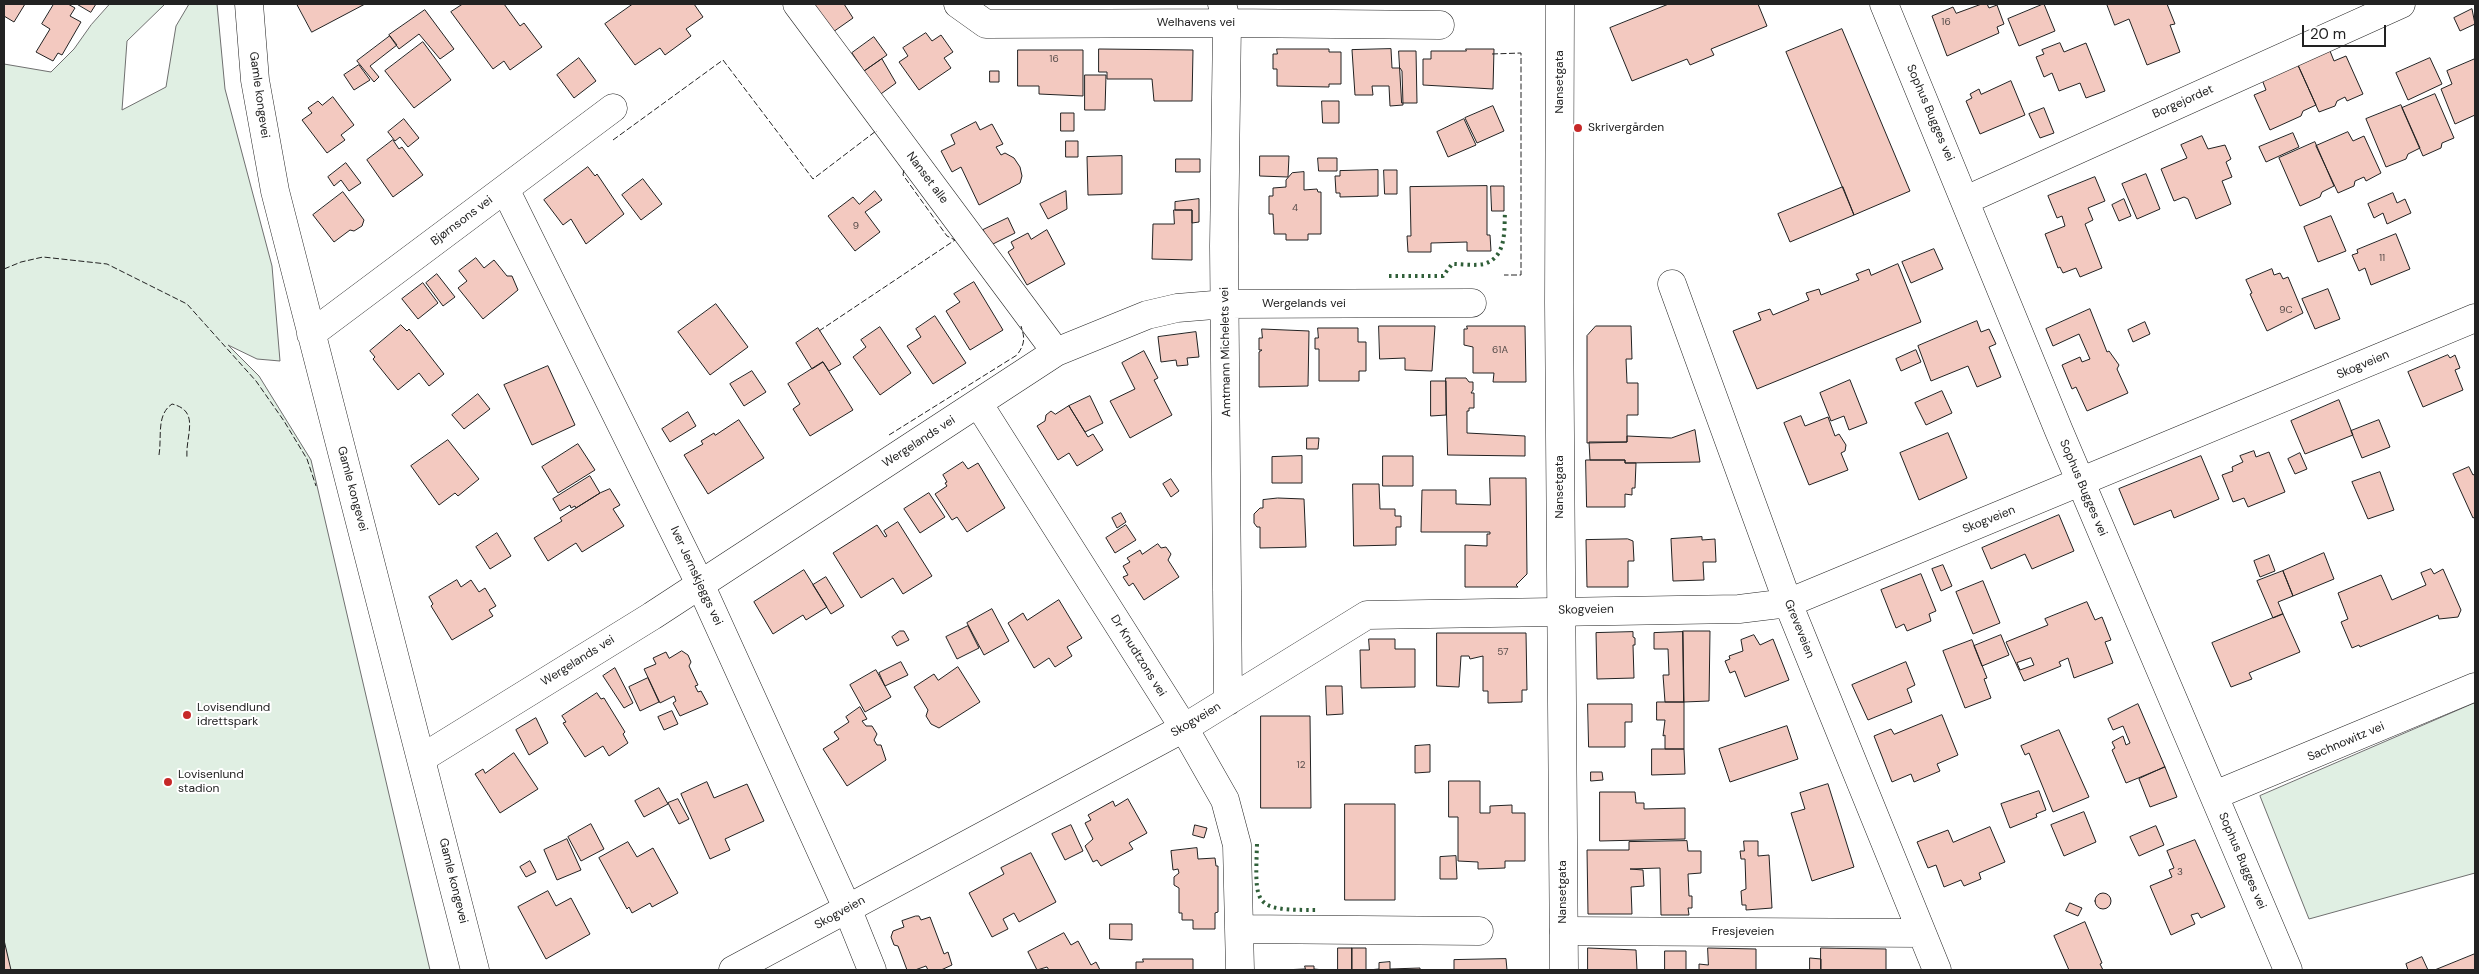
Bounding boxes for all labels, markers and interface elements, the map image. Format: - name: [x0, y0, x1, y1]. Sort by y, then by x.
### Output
- scale bar: [2304, 15, 2388, 47]
- street label: Welhavens vei: [1157, 16, 1235, 30]
- house number: 16: [1941, 16, 1951, 28]
- text: 20 m: [2310, 24, 2346, 44]
- street label: Nansetgata: [1553, 50, 1567, 114]
- street label: Gamle kongevei: [246, 51, 272, 139]
- house number: 16: [1049, 53, 1059, 65]
- street label: Sophus Bugges vei: [1903, 63, 1957, 163]
- street label: Borgejordet: [2150, 82, 2216, 122]
- place label: Skrivergården: [1588, 121, 1664, 135]
- marker: Skrivergården: [1572, 122, 1584, 134]
- street label: Nanset alle: [903, 149, 951, 207]
- street label: Bjørnsons vei: [428, 193, 496, 249]
- house number: 4: [1292, 202, 1298, 214]
- house number: 9: [853, 220, 859, 232]
- house number: 11: [2379, 252, 2385, 264]
- street label: Amtmann Michelets vei: [1218, 287, 1234, 417]
- street label: Wergelands vei: [1262, 297, 1346, 311]
- house number: 9C: [2279, 304, 2293, 316]
- house number: 61A: [1492, 344, 1508, 356]
- street label: Skogveien: [2335, 348, 2391, 382]
- street label: Wergelands vei: [880, 413, 958, 471]
- street label: Sophus Bugges vei: [2056, 438, 2110, 538]
- street label: Gamle kongevei: [334, 445, 370, 533]
- street label: Nansetgata: [1553, 455, 1567, 519]
- street label: Skogveien: [1961, 503, 2017, 537]
- street label: Iver Jernskjeggs vei: [667, 524, 725, 628]
- street label: Greveveien: [1781, 598, 1817, 660]
- street label: Skogveien: [1558, 602, 1614, 618]
- street label: Dr Knudtzons vei: [1107, 613, 1169, 699]
- street label: Wergelands vei: [539, 633, 617, 689]
- house number: 57: [1497, 646, 1509, 658]
- street label: Skogveien: [1168, 700, 1224, 740]
- place label: Lovisendlund idrettspark: [197, 701, 270, 729]
- marker: Lovisendlund idrettspark: [181, 709, 193, 721]
- street label: Sachnowitz vei: [2305, 719, 2387, 765]
- house number: 12: [1297, 759, 1305, 771]
- place label: Lovisenlund stadion: [178, 768, 244, 796]
- marker: Lovisenlund stadion: [162, 776, 174, 788]
- street label: Sophus Bugges vei: [2215, 811, 2269, 911]
- street label: Gamle kongevei: [435, 837, 471, 925]
- street label: Nansetgata: [1556, 860, 1570, 924]
- house number: 3: [2177, 866, 2183, 878]
- street label: Skogveien: [812, 893, 868, 933]
- street label: Fresjeveien: [1712, 925, 1774, 939]

